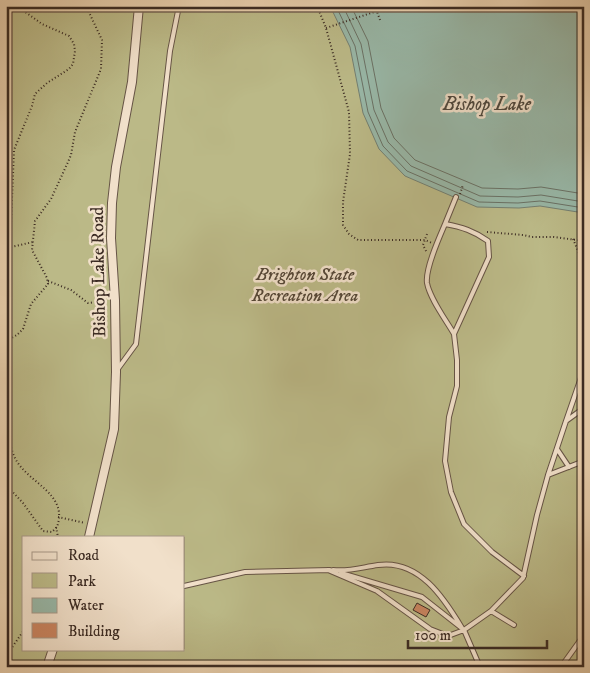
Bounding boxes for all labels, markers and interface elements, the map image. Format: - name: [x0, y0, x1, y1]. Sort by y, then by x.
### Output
- water label: Bishop Lake: [442, 93, 532, 117]
- street label: Bishop Lake Road: [87, 206, 111, 338]
- park label: Brighton State Recreation Area: [251, 264, 358, 307]
- legend: [22, 536, 185, 650]
- text: Road: [68, 546, 100, 565]
- text: Park: [68, 572, 97, 591]
- text: Water: [67, 596, 104, 615]
- scale bar: [408, 618, 546, 650]
- text: Building: [68, 622, 120, 641]
- text: 100 m: [415, 626, 451, 645]

